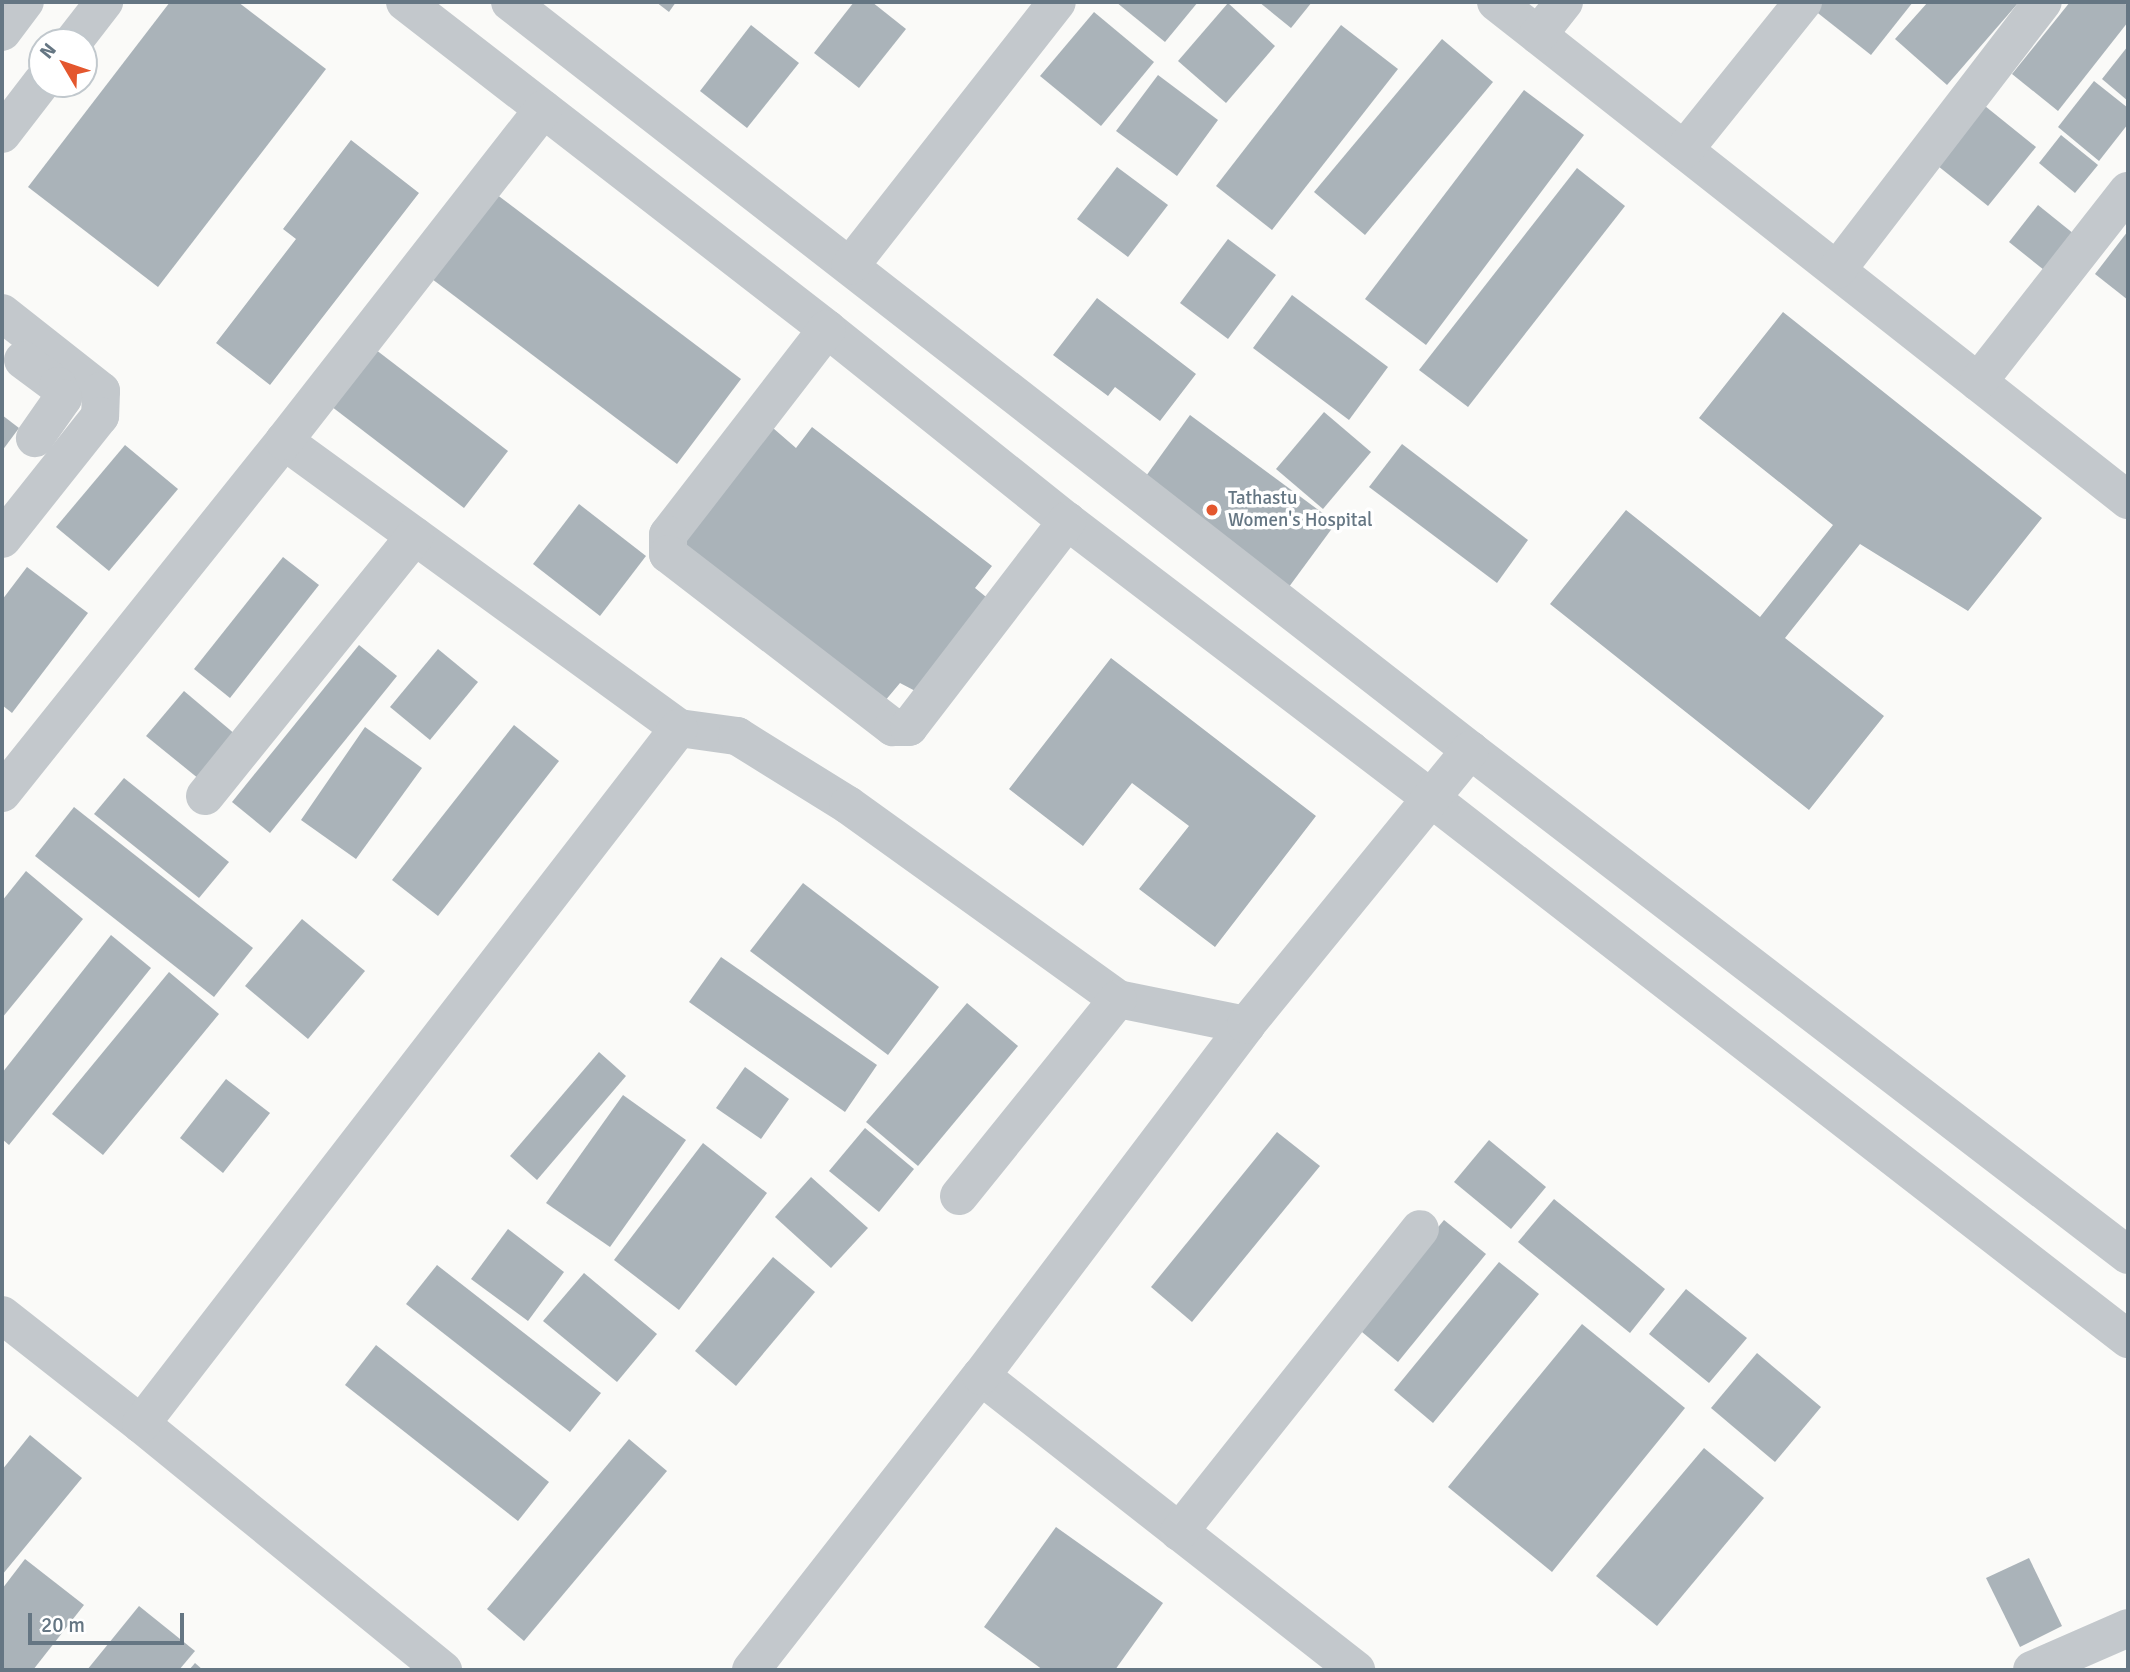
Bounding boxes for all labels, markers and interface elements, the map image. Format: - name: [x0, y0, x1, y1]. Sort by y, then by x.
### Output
- north arrow: [28, 28, 98, 98]
- text: N: [35, 38, 62, 64]
- place label: Tathastu Women's Hospital: [1228, 488, 1373, 532]
- marker: Tathastu Women's Hospital: [1202, 500, 1222, 520]
- scale bar: [32, 1598, 187, 1642]
- text: 20 m: [41, 1612, 85, 1638]

